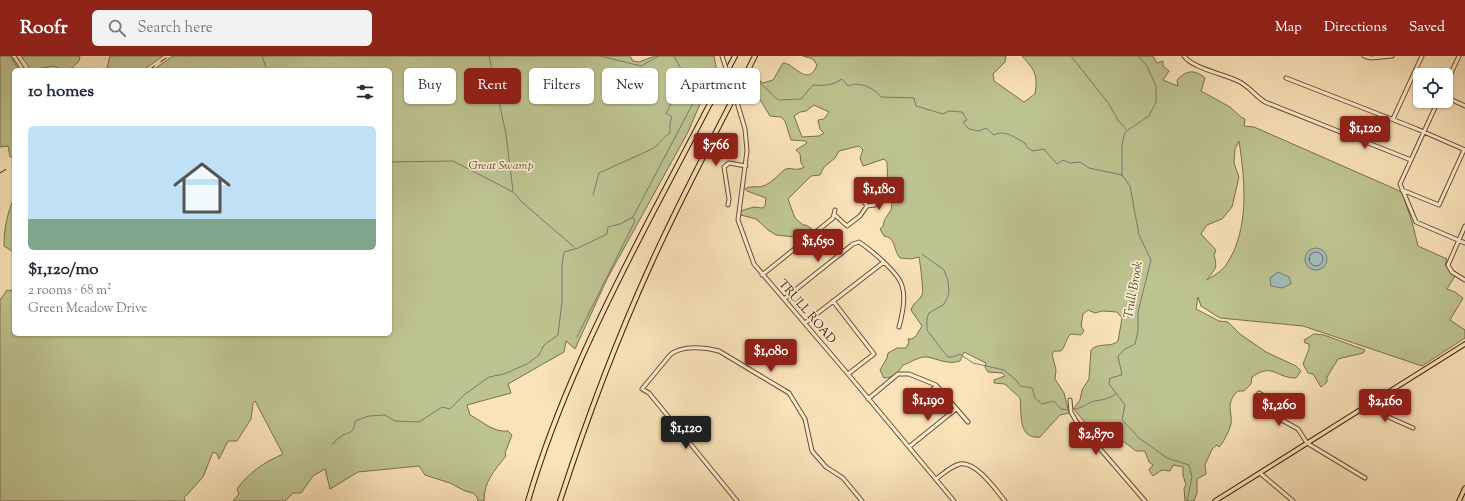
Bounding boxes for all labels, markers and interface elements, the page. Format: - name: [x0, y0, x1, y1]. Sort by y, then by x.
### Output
- search box: [92, 10, 372, 46]
- text: Roofr: [20, 15, 68, 42]
- icon: search: [106, 17, 128, 39]
- text: Search here: [138, 18, 213, 39]
- text: Map: [1275, 18, 1302, 38]
- text: Directions: [1324, 18, 1387, 38]
- text: Saved: [1409, 18, 1445, 38]
- chip: Buy: [404, 68, 456, 104]
- chip: Rent: [464, 68, 521, 104]
- chip: Filters: [529, 68, 594, 104]
- chip: New: [602, 68, 658, 104]
- chip: Apartment: [666, 68, 760, 104]
- map controls: [1413, 68, 1453, 108]
- button: locate: [1413, 68, 1453, 108]
- text: 10 homes: [28, 80, 94, 104]
- icon: filters: [354, 81, 376, 103]
- pin: $1,120: [1332, 116, 1398, 150]
- text: $1,120: [1349, 120, 1381, 138]
- pin: $766: [692, 133, 740, 167]
- text: $766: [703, 137, 729, 155]
- icon: home: [166, 152, 238, 224]
- park label: Great Swamp: [468, 157, 534, 175]
- pin: $1,180: [846, 177, 912, 211]
- text: $1,180: [863, 181, 895, 199]
- pin: $1,650: [785, 229, 851, 263]
- text: $1,650: [802, 233, 834, 251]
- text: $1,120/mo: [28, 258, 99, 282]
- water label: Trull Brook: [1120, 260, 1148, 320]
- street label: TRULL ROAD: [774, 276, 840, 348]
- text: 2 rooms · 68 m²: [28, 282, 112, 300]
- text: Green Meadow Drive: [28, 300, 147, 318]
- pin: $1,080: [738, 339, 804, 373]
- text: $1,080: [754, 343, 788, 361]
- pin: $1,190: [895, 388, 961, 422]
- pin: $2,160: [1352, 389, 1418, 423]
- text: $1,190: [912, 392, 944, 410]
- pin: $1,260: [1246, 393, 1312, 427]
- text: $2,160: [1368, 393, 1402, 411]
- text: $1,260: [1262, 397, 1296, 415]
- pin: $1,120: [653, 416, 719, 450]
- text: $1,120: [670, 420, 702, 438]
- pin: $2,870: [1063, 422, 1129, 456]
- text: $2,870: [1078, 426, 1114, 444]

